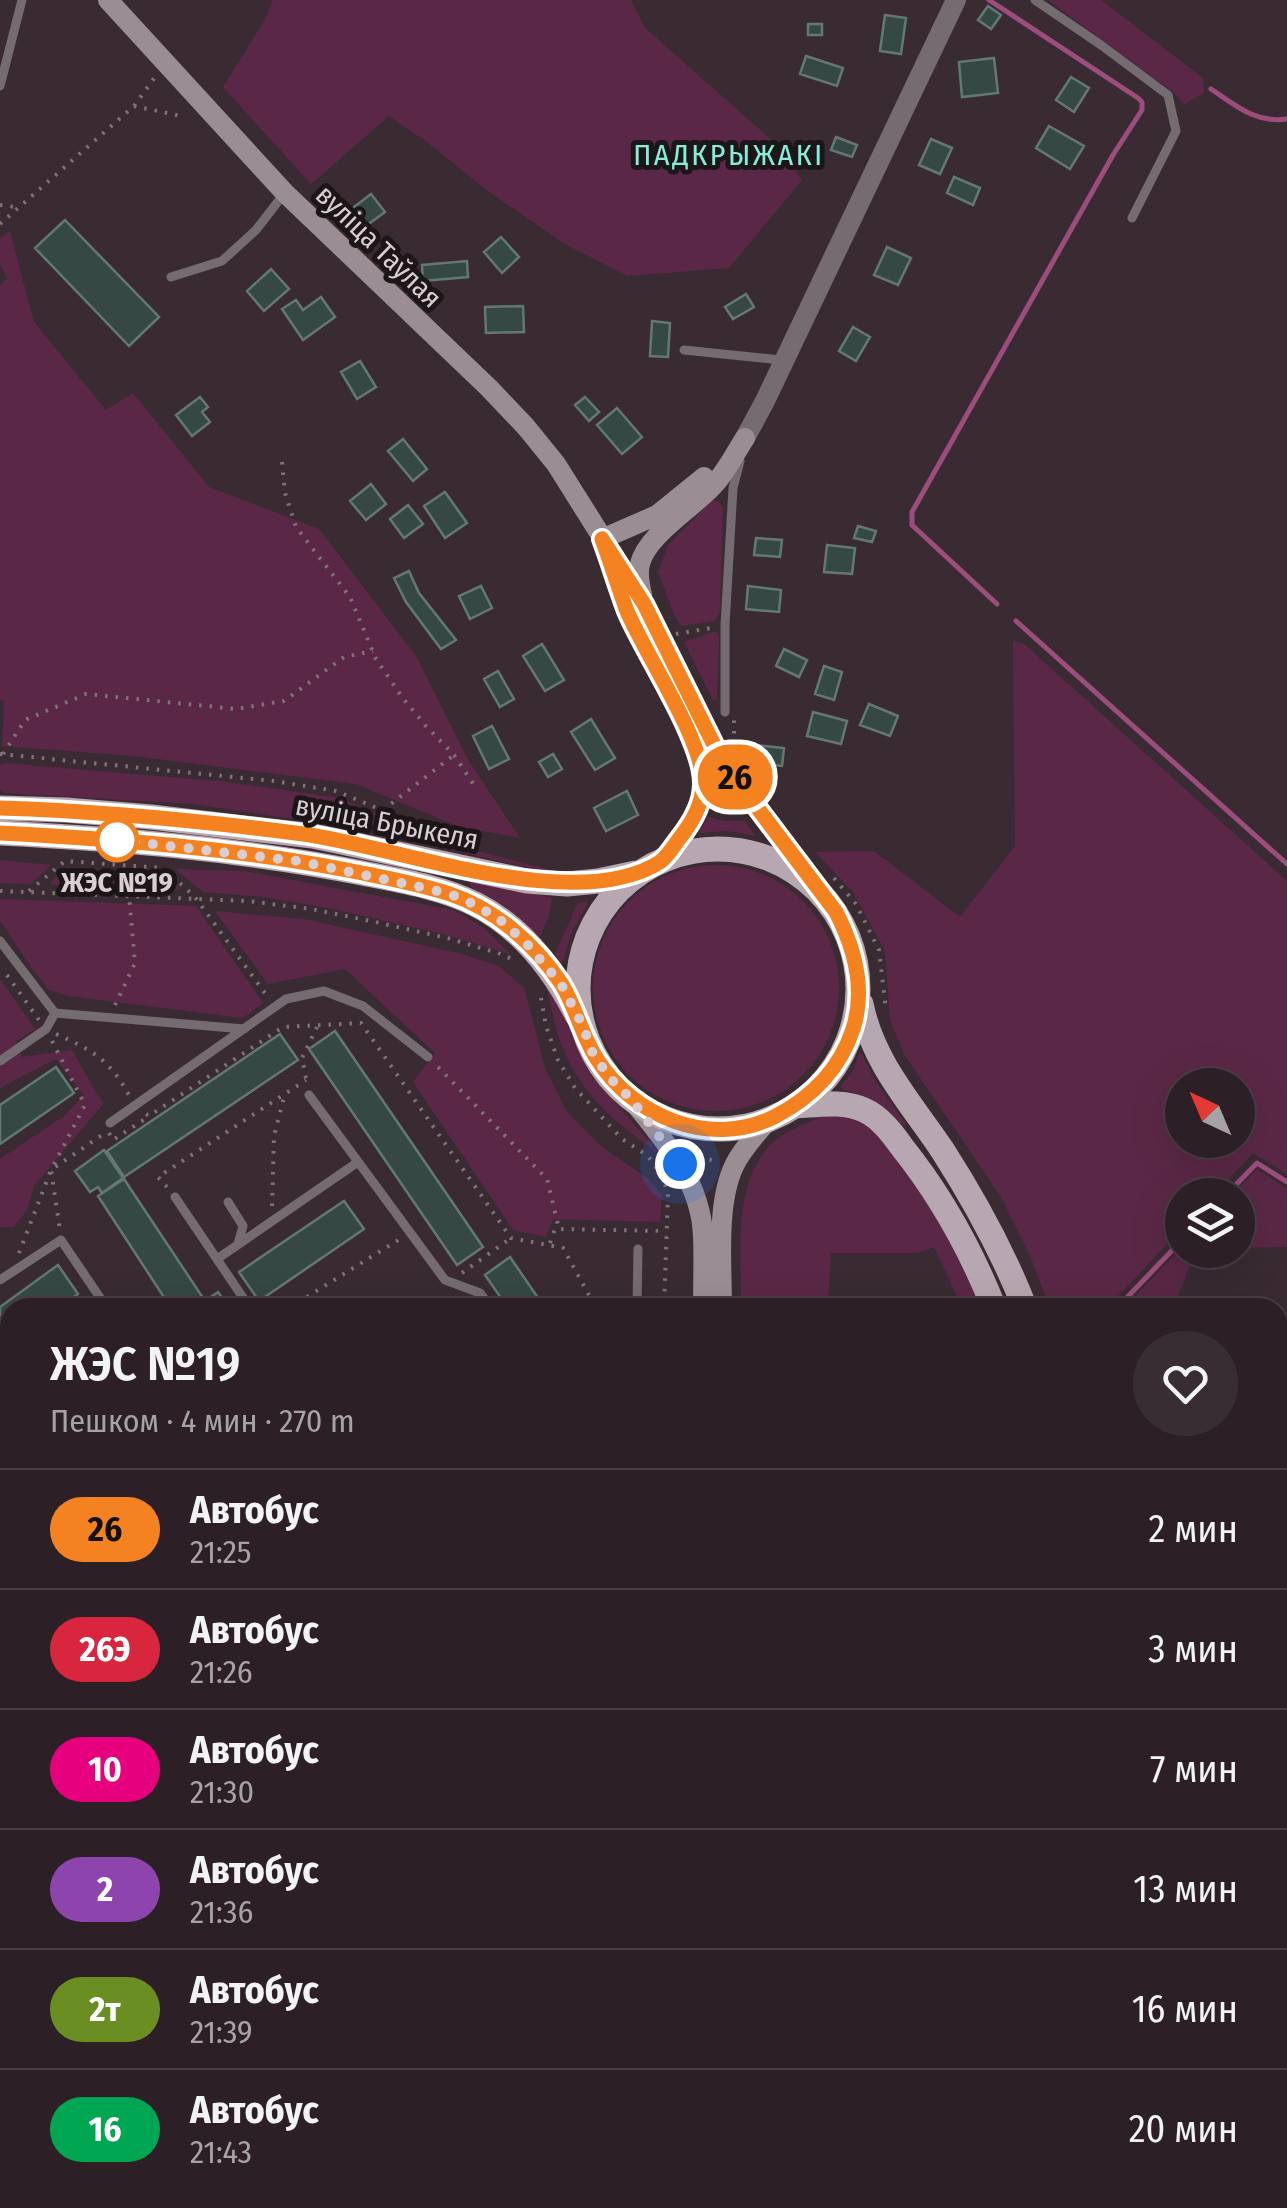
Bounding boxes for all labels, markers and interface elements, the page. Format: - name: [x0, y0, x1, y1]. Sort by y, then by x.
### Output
- district label: ПАДКРЫЖАКІ: [633, 137, 825, 173]
- street label: вуліца Таўлая: [309, 178, 448, 314]
- line badge: 26: [690, 744, 780, 810]
- text: 26: [718, 756, 752, 798]
- street label: вуліца Брыкеля: [293, 789, 481, 856]
- marker: ЖЭС №19: [96, 819, 138, 861]
- place label: ЖЭС №19: [60, 866, 173, 899]
- north arrow: [1165, 1068, 1255, 1158]
- map controls: [1165, 1068, 1255, 1268]
- your location: [655, 1139, 705, 1189]
- button: layers: [1165, 1178, 1255, 1268]
- button: heart: [1133, 1331, 1238, 1436]
- text: ЖЭС №19: [50, 1335, 240, 1393]
- text: Пешком · 4 мин · 270 m: [50, 1402, 355, 1440]
- text: Автобус: [190, 1487, 319, 1533]
- text: 2 мин: [1149, 1506, 1238, 1552]
- text: 26: [88, 1508, 122, 1550]
- text: 21:25: [190, 1533, 251, 1571]
- text: Автобус: [190, 1607, 319, 1653]
- text: 3 мин: [1148, 1626, 1238, 1672]
- text: 26Э: [79, 1628, 131, 1670]
- text: 21:26: [190, 1653, 253, 1691]
- text: Автобус: [190, 1727, 319, 1773]
- text: 7 мин: [1150, 1746, 1238, 1792]
- text: 10: [88, 1748, 122, 1790]
- text: 21:30: [190, 1773, 254, 1811]
- text: Автобус: [190, 1847, 319, 1893]
- text: 13 мин: [1133, 1866, 1238, 1912]
- text: 2: [97, 1868, 113, 1910]
- text: 21:36: [190, 1893, 253, 1931]
- text: Автобус: [190, 1967, 319, 2013]
- text: 16 мин: [1132, 1986, 1238, 2032]
- text: 2т: [89, 1988, 121, 2030]
- text: 21:39: [190, 2013, 253, 2051]
- text: Автобус: [190, 2087, 319, 2133]
- text: 20 мин: [1129, 2106, 1238, 2152]
- text: 16: [88, 2108, 122, 2150]
- text: 21:43: [190, 2133, 252, 2171]

